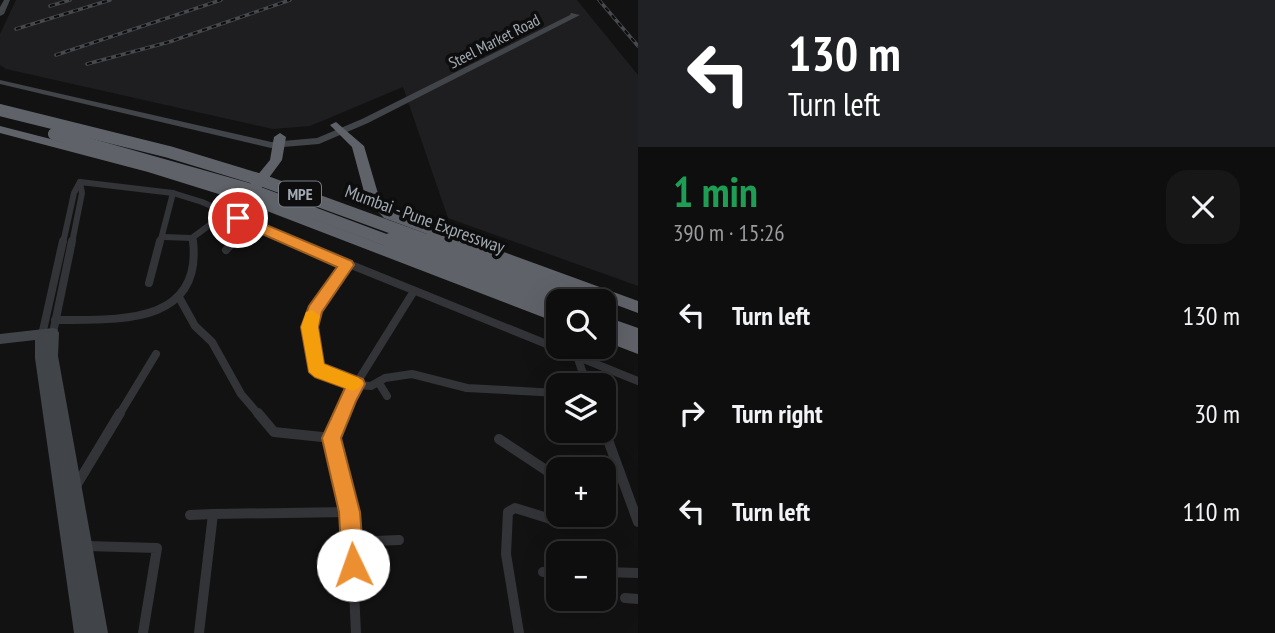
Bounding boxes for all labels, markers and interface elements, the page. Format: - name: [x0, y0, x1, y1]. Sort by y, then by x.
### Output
- street label: Steel Market Road: [445, 9, 543, 73]
- text: 130 m: [788, 21, 901, 85]
- icon: left: [673, 28, 764, 119]
- text: Turn left: [788, 83, 880, 125]
- text: 1 min: [673, 164, 758, 219]
- button: close: [1166, 170, 1240, 244]
- street label: Mumbai - Pune Expressway: [342, 179, 508, 259]
- road number: MPE: [279, 182, 321, 206]
- pin: [208, 188, 268, 248]
- icon: arrive: [219, 199, 257, 237]
- text: 390 m · 15:26: [673, 218, 785, 247]
- map controls: [546, 289, 616, 611]
- button: search: [546, 289, 616, 359]
- icon: left: [673, 296, 711, 334]
- text: Turn left: [732, 299, 810, 332]
- text: 130 m: [1182, 299, 1240, 332]
- button: layers: [546, 373, 616, 443]
- icon: right: [673, 394, 711, 432]
- text: Turn right: [732, 397, 823, 430]
- text: 30 m: [1194, 397, 1240, 430]
- button: +: [546, 457, 616, 527]
- icon: left: [673, 492, 711, 530]
- text: Turn left: [732, 495, 810, 528]
- text: 110 m: [1182, 495, 1240, 528]
- position arrow: [316, 528, 390, 602]
- button: −: [546, 541, 616, 611]

